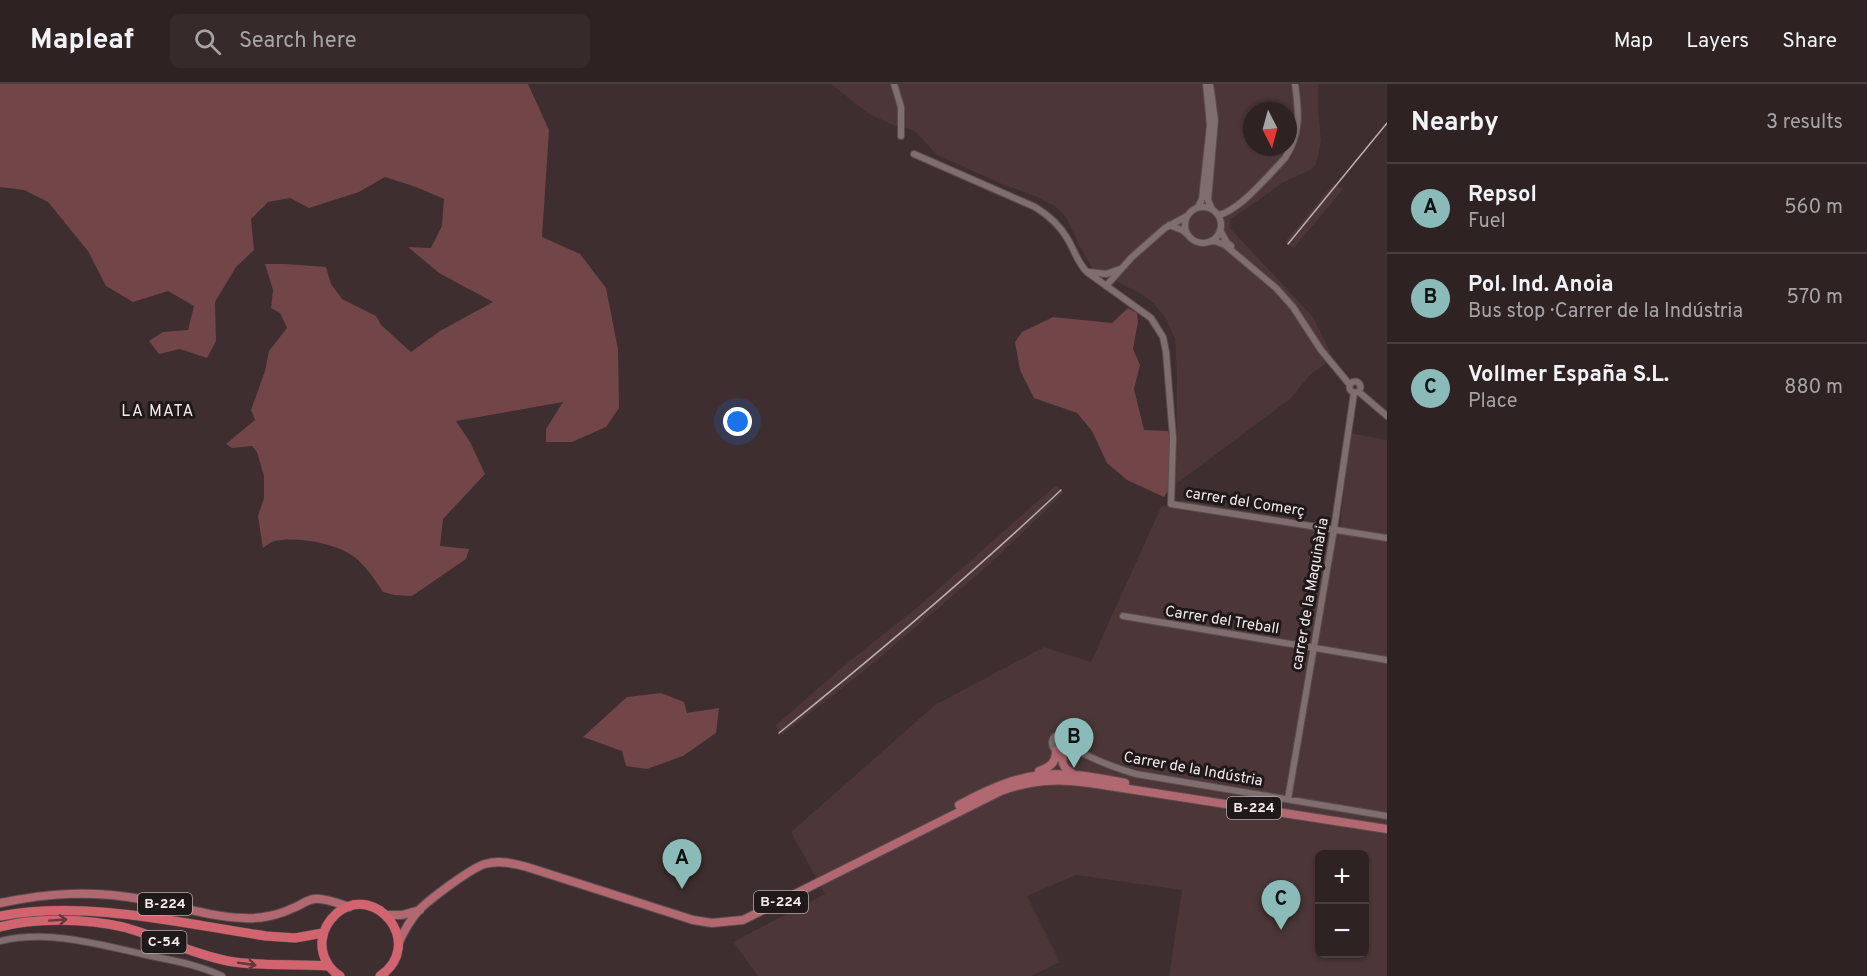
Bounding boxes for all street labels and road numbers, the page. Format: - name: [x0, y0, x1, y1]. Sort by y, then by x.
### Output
- street label: carrer del Comerç: [1184, 484, 1306, 522]
- street label: carrer de la Maquinària: [1288, 517, 1334, 671]
- street label: Carrer del Treball: [1164, 603, 1280, 639]
- street label: Carrer de la Indústria: [1122, 748, 1264, 792]
- road number: B-224: [1227, 797, 1281, 819]
- road number: B-224: [754, 891, 808, 913]
- road number: B-224: [138, 893, 192, 915]
- road number: C-54: [142, 931, 186, 953]

